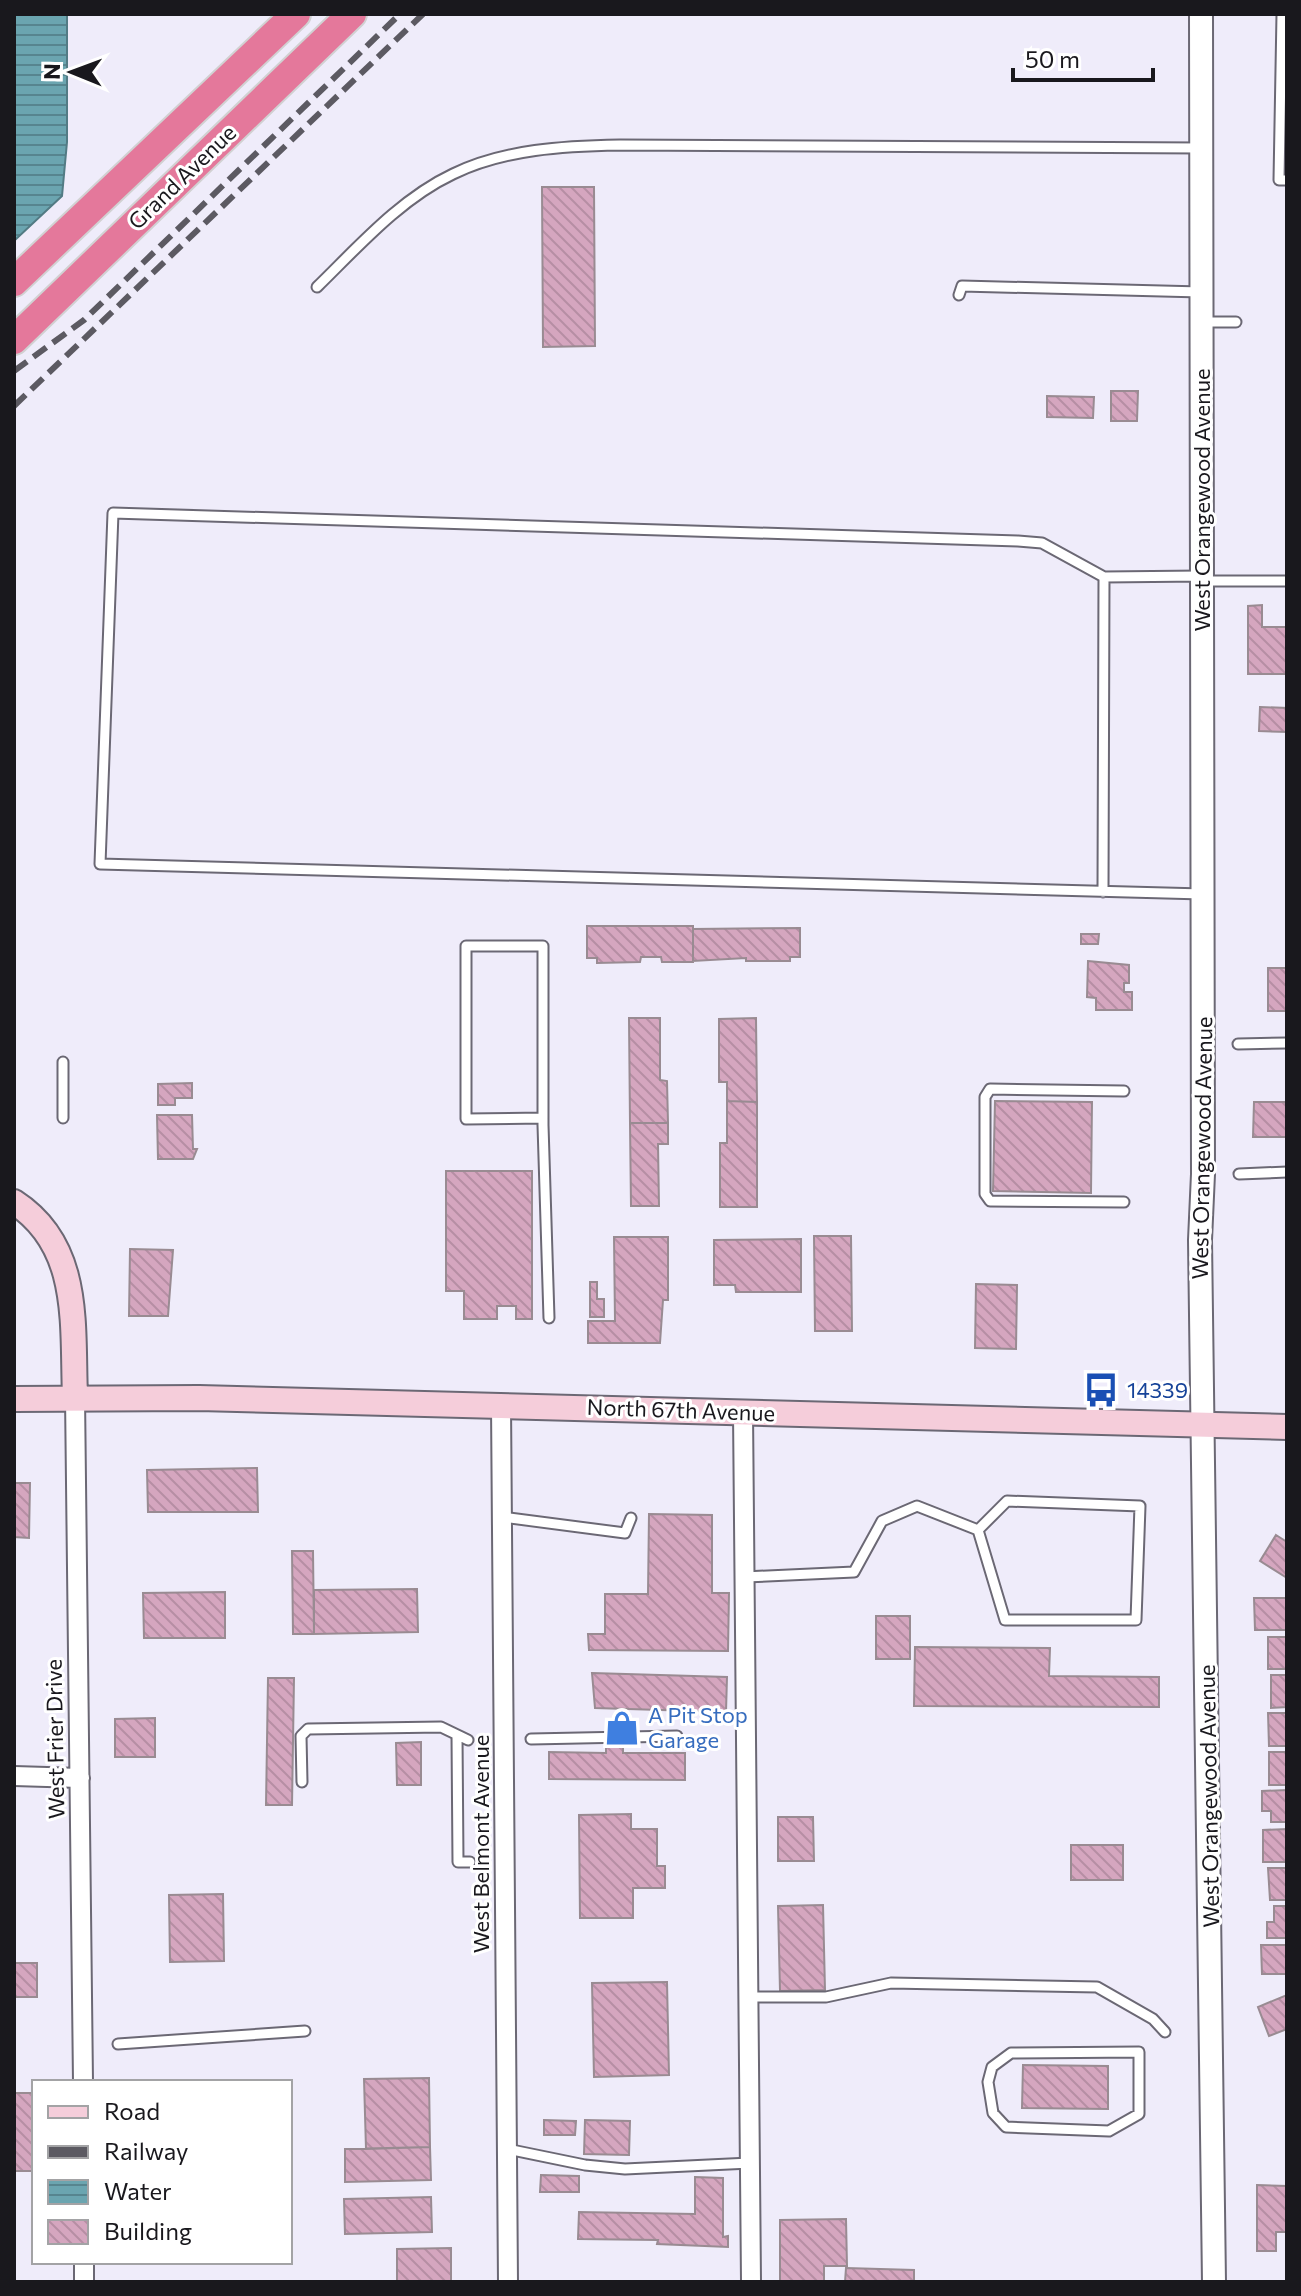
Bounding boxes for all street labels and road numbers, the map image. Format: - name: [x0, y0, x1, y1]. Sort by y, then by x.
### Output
- street label: Grand Avenue: [122, 119, 241, 235]
- street label: West Orangewood Avenue: [1188, 368, 1215, 632]
- street label: West Orangewood Avenue: [1186, 1016, 1217, 1280]
- street label: North 67th Avenue: [586, 1393, 776, 1426]
- street label: West Frier Drive: [40, 1659, 69, 1819]
- street label: West Orangewood Avenue: [1193, 1664, 1224, 1928]
- street label: West Belmont Avenue: [467, 1735, 494, 1953]

